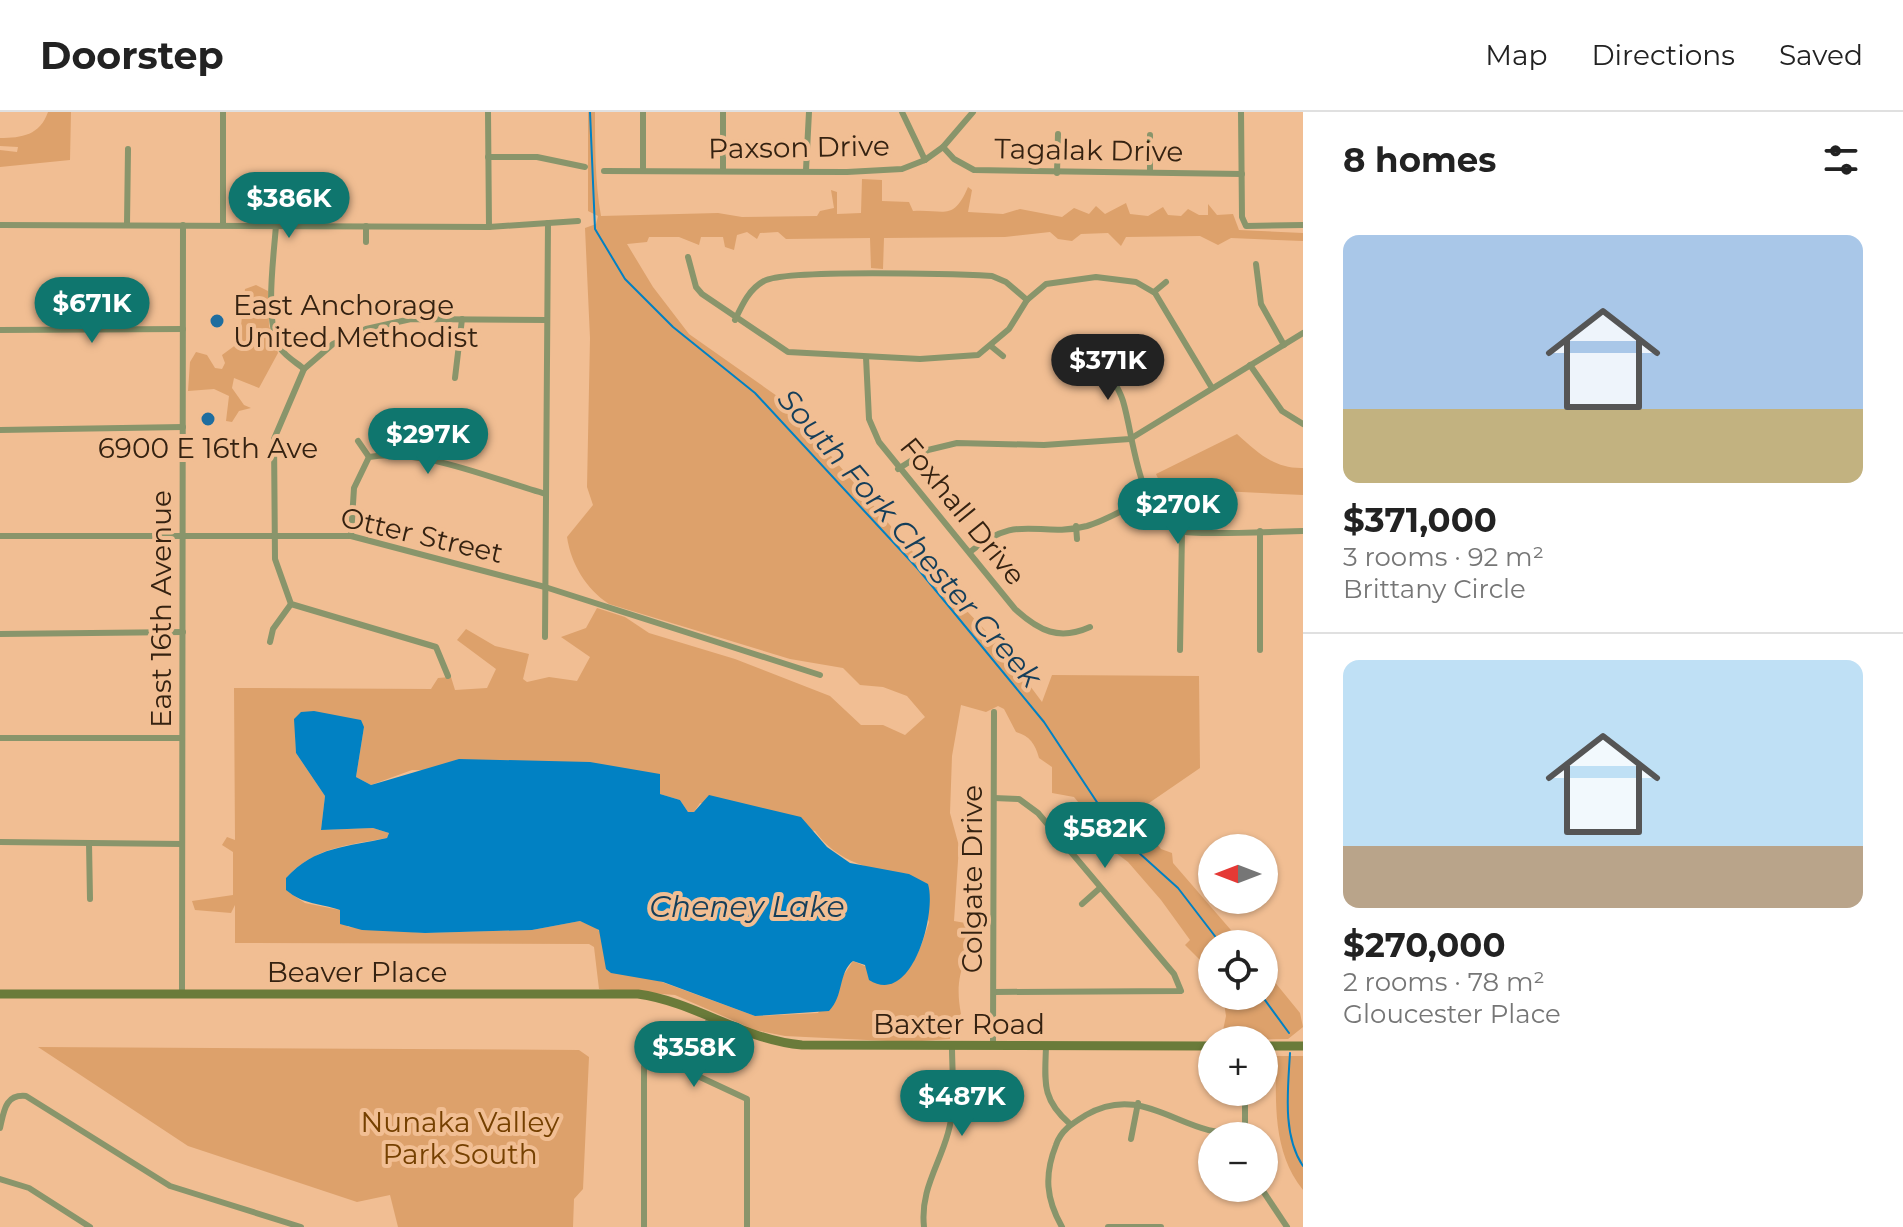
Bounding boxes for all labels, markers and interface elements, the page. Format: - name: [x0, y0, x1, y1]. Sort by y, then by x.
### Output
- text: Doorstep: [40, 32, 224, 79]
- text: Map: [1485, 38, 1547, 72]
- text: Directions: [1591, 38, 1735, 72]
- text: Saved: [1779, 38, 1863, 72]
- street label: Paxson Drive: [708, 128, 890, 166]
- street label: Tagalak Drive: [994, 131, 1184, 169]
- icon: filters: [1819, 138, 1863, 182]
- text: 8 homes: [1343, 139, 1496, 181]
- pin: $386K: [233, 172, 345, 240]
- text: $386K: [247, 182, 331, 214]
- pin: $671K: [36, 277, 148, 345]
- text: $671K: [53, 287, 131, 319]
- icon: home: [1531, 287, 1675, 431]
- place label: East Anchorage United Methodist: [233, 288, 479, 354]
- marker: East Anchorage United Methodist: [208, 312, 226, 330]
- pin: $371K: [1052, 334, 1164, 402]
- text: $371K: [1069, 344, 1147, 376]
- water label: South Fork Chester Creek: [770, 381, 1051, 696]
- pin: $297K: [372, 408, 484, 476]
- marker: 6900 E 16th Ave: [199, 410, 217, 428]
- text: $297K: [386, 418, 470, 450]
- street label: Foxhall Drive: [893, 430, 1033, 592]
- place label: 6900 E 16th Ave: [98, 431, 318, 465]
- pin: $270K: [1122, 478, 1234, 546]
- text: $270K: [1136, 488, 1220, 520]
- street label: East 16th Avenue: [144, 490, 178, 728]
- text: $371,000: [1343, 499, 1497, 541]
- street label: Otter Street: [338, 500, 506, 570]
- text: 3 rooms · 92 m²: [1343, 541, 1544, 573]
- text: Brittany Circle: [1343, 573, 1526, 605]
- icon: home: [1531, 712, 1675, 856]
- street label: Colgate Drive: [955, 785, 989, 973]
- pin: $582K: [1049, 802, 1161, 870]
- text: $582K: [1063, 812, 1147, 844]
- north arrow: [1198, 834, 1278, 914]
- map controls: [1198, 834, 1278, 1202]
- water label: Cheney Lake: [649, 888, 845, 925]
- text: $270,000: [1343, 924, 1506, 966]
- button: locate: [1198, 930, 1278, 1010]
- street label: Beaver Place: [267, 955, 447, 989]
- text: 2 rooms · 78 m²: [1343, 966, 1545, 998]
- text: Gloucester Place: [1343, 998, 1561, 1030]
- street label: Baxter Road: [873, 1007, 1045, 1041]
- pin: $358K: [638, 1021, 750, 1089]
- button: +: [1198, 1026, 1278, 1106]
- text: $358K: [652, 1031, 736, 1063]
- pin: $487K: [906, 1070, 1018, 1138]
- text: $487K: [918, 1080, 1006, 1112]
- park label: Nunaka Valley Park South: [361, 1105, 560, 1171]
- button: −: [1198, 1122, 1278, 1202]

